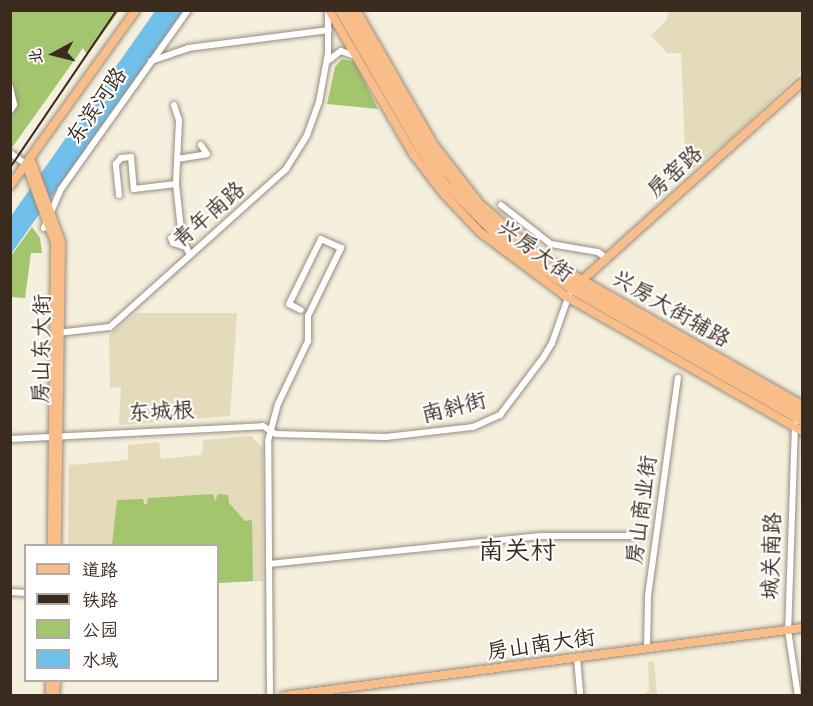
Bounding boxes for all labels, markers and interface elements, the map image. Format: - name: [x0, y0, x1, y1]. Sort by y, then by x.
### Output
- north arrow: [24, 24, 84, 84]
- text: 北: [26, 47, 46, 65]
- street label: 东滨河路: [61, 62, 133, 150]
- street label: 房窑路: [642, 140, 708, 204]
- street label: 青年南路: [167, 176, 251, 254]
- street label: 兴房大街: [492, 214, 578, 288]
- street label: 兴房大街辅路: [607, 265, 735, 353]
- street label: 房山东大街: [28, 294, 56, 404]
- street label: 南斜街: [419, 387, 489, 429]
- street label: 东城根: [127, 397, 195, 427]
- street label: 房山商业街: [621, 454, 663, 566]
- street label: 城关南路: [757, 512, 787, 600]
- district label: 南关村: [478, 536, 556, 568]
- legend: [24, 544, 219, 682]
- text: 道路: [82, 560, 118, 581]
- text: 铁路: [82, 590, 118, 611]
- text: 公园: [82, 620, 118, 641]
- street label: 房山南大街: [485, 624, 597, 666]
- text: 水域: [82, 650, 118, 671]

